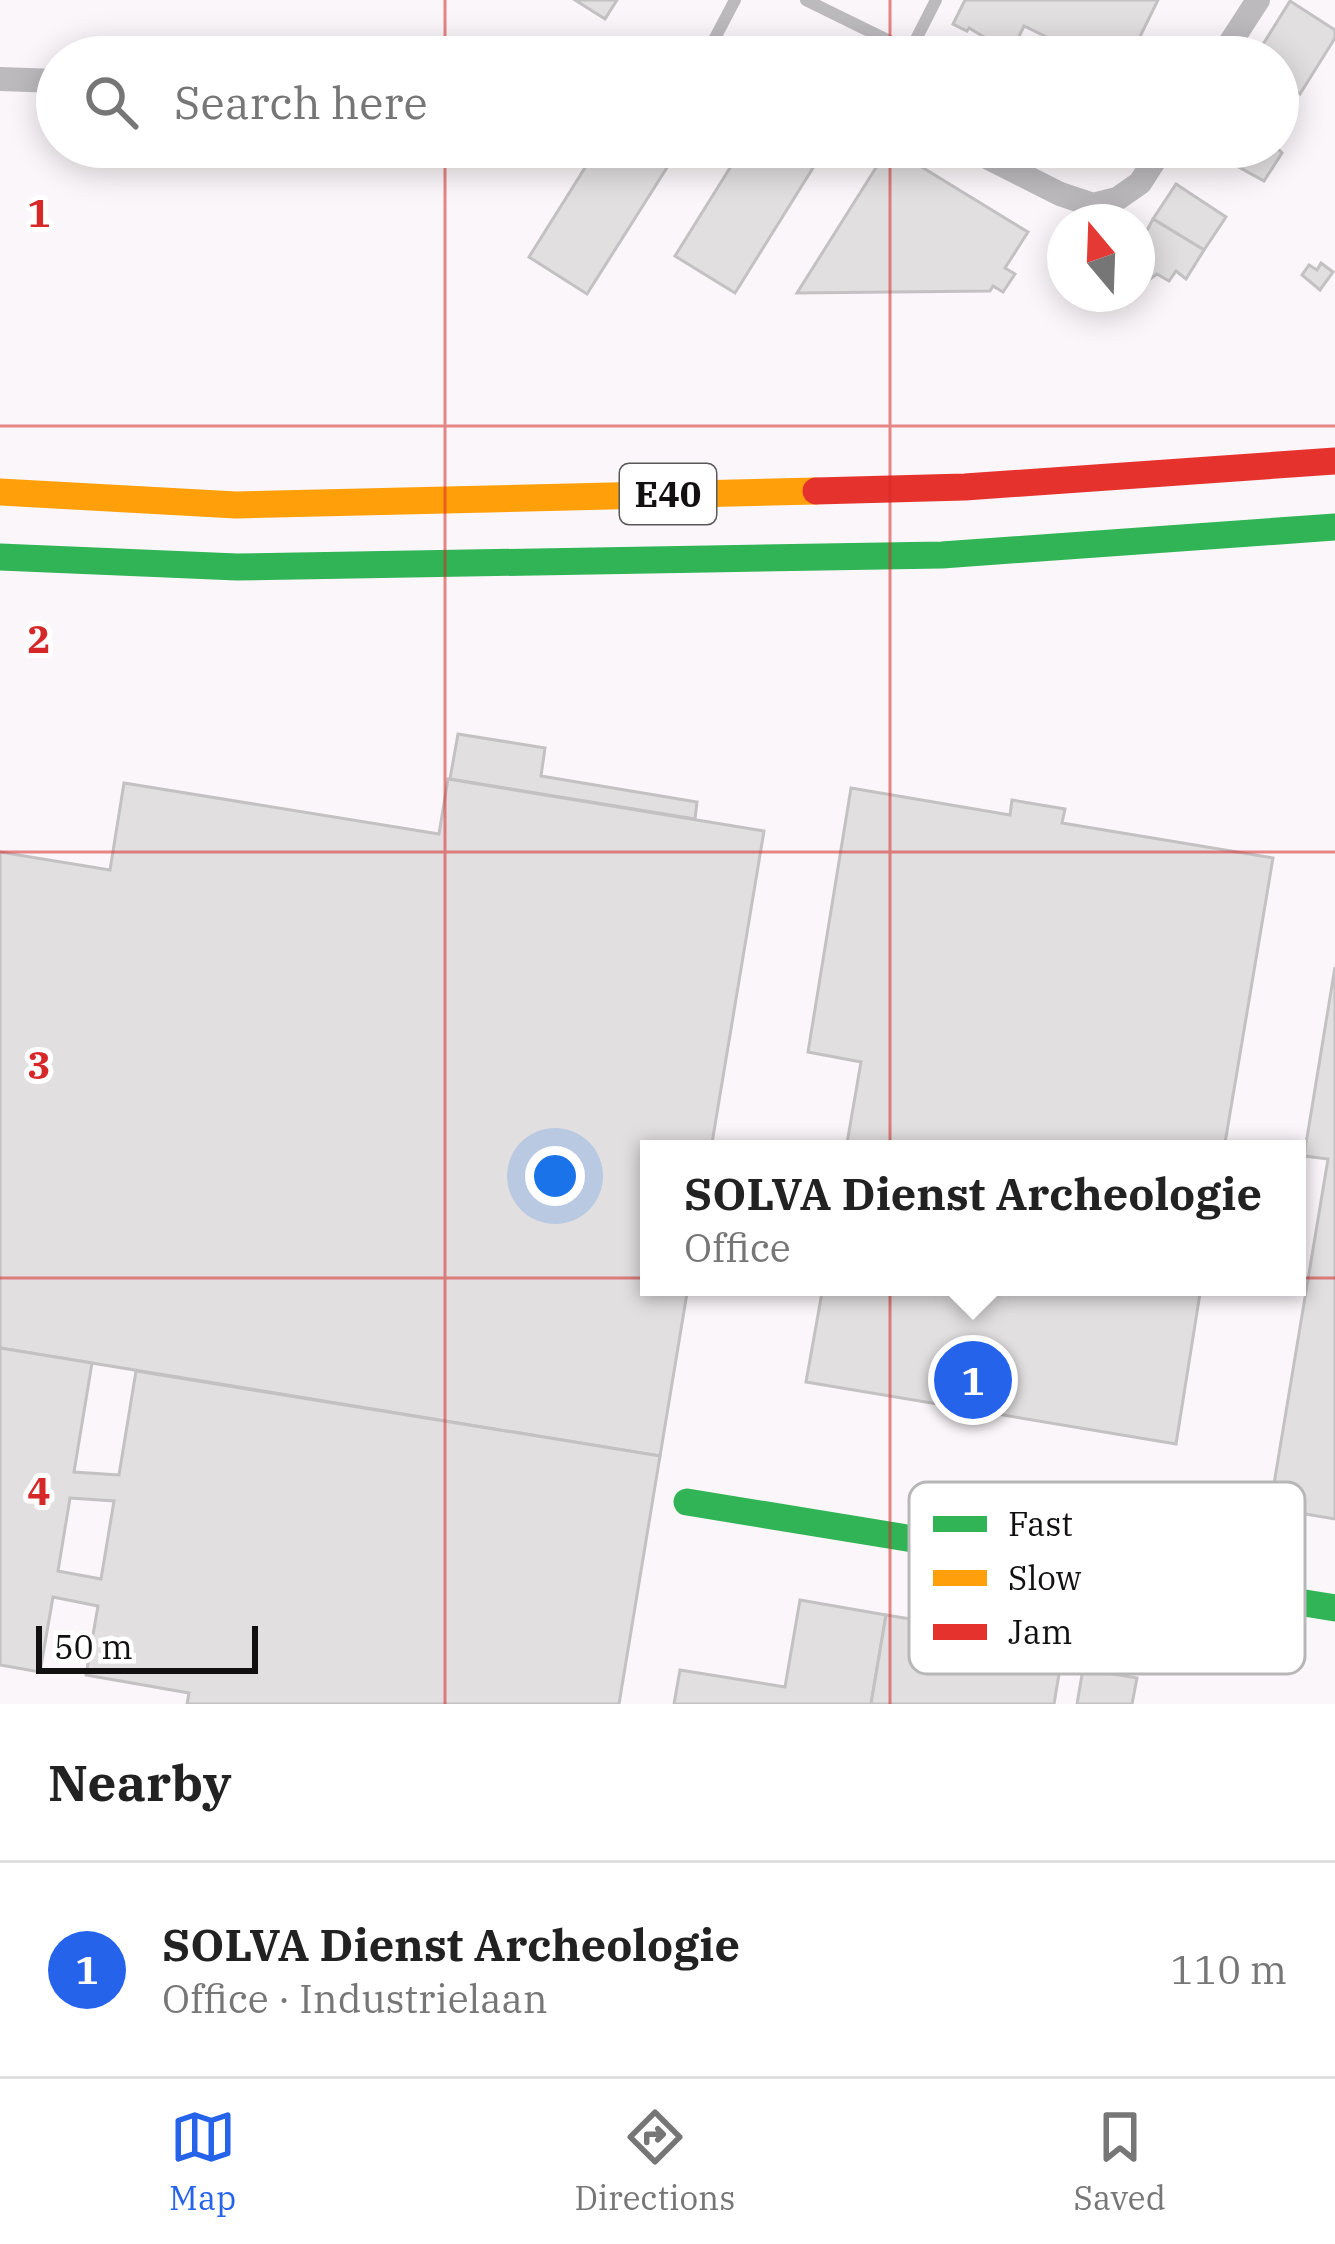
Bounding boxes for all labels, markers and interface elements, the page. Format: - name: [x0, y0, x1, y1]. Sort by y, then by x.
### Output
- search box: [36, 36, 1299, 168]
- icon: search: [78, 69, 144, 135]
- text: Search here: [174, 73, 428, 131]
- text: 1: [27, 187, 51, 238]
- north arrow: [1047, 204, 1155, 312]
- road number: E40: [620, 464, 716, 524]
- text: 2: [27, 613, 51, 664]
- text: 3: [27, 1039, 51, 1090]
- popup: [640, 1140, 1306, 1296]
- your location: [525, 1146, 585, 1206]
- text: SOLVA Dienst Archeologie: [684, 1164, 1262, 1222]
- text: Office: [684, 1222, 791, 1273]
- pin: 1: [934, 1335, 1012, 1425]
- text: 4: [27, 1465, 51, 1516]
- legend: [909, 1482, 1305, 1674]
- text: Fast: [1008, 1502, 1073, 1545]
- text: Slow: [1008, 1556, 1082, 1599]
- text: Jam: [1008, 1610, 1072, 1653]
- scale bar: [36, 1620, 258, 1673]
- text: 50 m: [54, 1625, 133, 1668]
- text: Nearby: [48, 1749, 232, 1815]
- text: SOLVA Dienst Archeologie: [162, 1915, 740, 1973]
- text: 1: [75, 1944, 99, 1995]
- text: 110 m: [1171, 1944, 1287, 1995]
- text: Office · Industrielaan: [162, 1973, 548, 2024]
- tab: Map: [169, 2104, 236, 2219]
- tab: Directions: [574, 2104, 735, 2219]
- tab: Saved: [1073, 2104, 1166, 2219]

